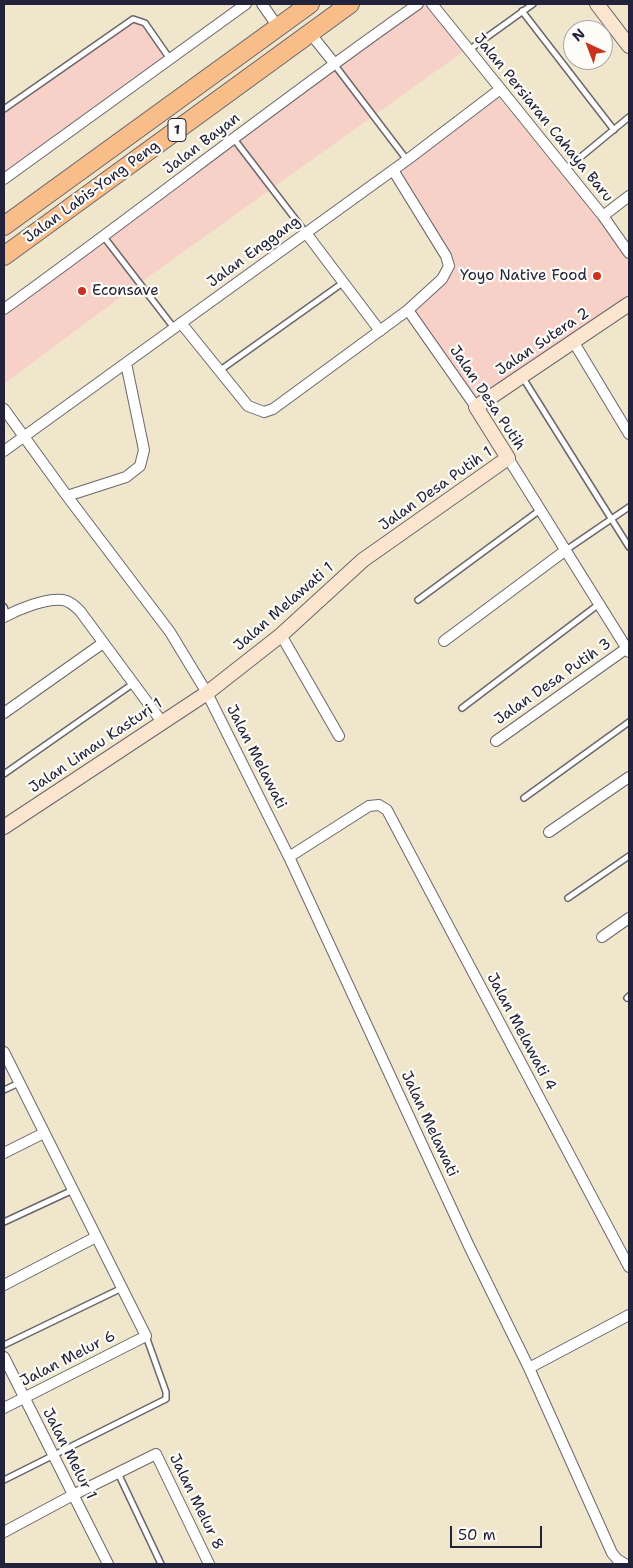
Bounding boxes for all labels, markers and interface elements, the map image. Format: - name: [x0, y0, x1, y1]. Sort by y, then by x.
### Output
- north arrow: [563, 20, 613, 70]
- text: N: [568, 24, 589, 45]
- street label: Jalan Persiaran Cahaya Baru: [469, 30, 617, 206]
- street label: Jalan Bayan: [160, 109, 244, 179]
- road number: 1: [168, 118, 186, 142]
- street label: Jalan Labis-Yong Peng: [21, 137, 163, 247]
- street label: Jalan Enggang: [204, 212, 304, 292]
- place label: Yoyo Native Food: [460, 267, 587, 285]
- marker: Yoyo Native Food: [591, 270, 603, 282]
- place label: Econsave: [92, 282, 159, 300]
- marker: Econsave: [76, 285, 88, 297]
- street label: Jalan Sutera 2: [493, 304, 593, 380]
- street label: Jalan Desa Putih: [445, 342, 529, 454]
- street label: Jalan Desa Putih 1: [376, 443, 496, 535]
- street label: Jalan Melawati 1: [231, 559, 337, 655]
- street label: Jalan Desa Putih 3: [491, 635, 615, 729]
- street label: Jalan Limau Kasturi 1: [26, 695, 166, 797]
- street label: Jalan Melawati: [222, 702, 290, 812]
- street label: Jalan Melawati 4: [482, 970, 560, 1094]
- street label: Jalan Melawati: [397, 1068, 461, 1180]
- street label: Jalan Melur 6: [17, 1327, 119, 1391]
- street label: Jalan Melur 1: [38, 1405, 100, 1503]
- street label: Jalan Melur 8: [165, 1451, 227, 1553]
- scale bar: [453, 1516, 546, 1548]
- text: 50 m: [458, 1525, 496, 1545]

